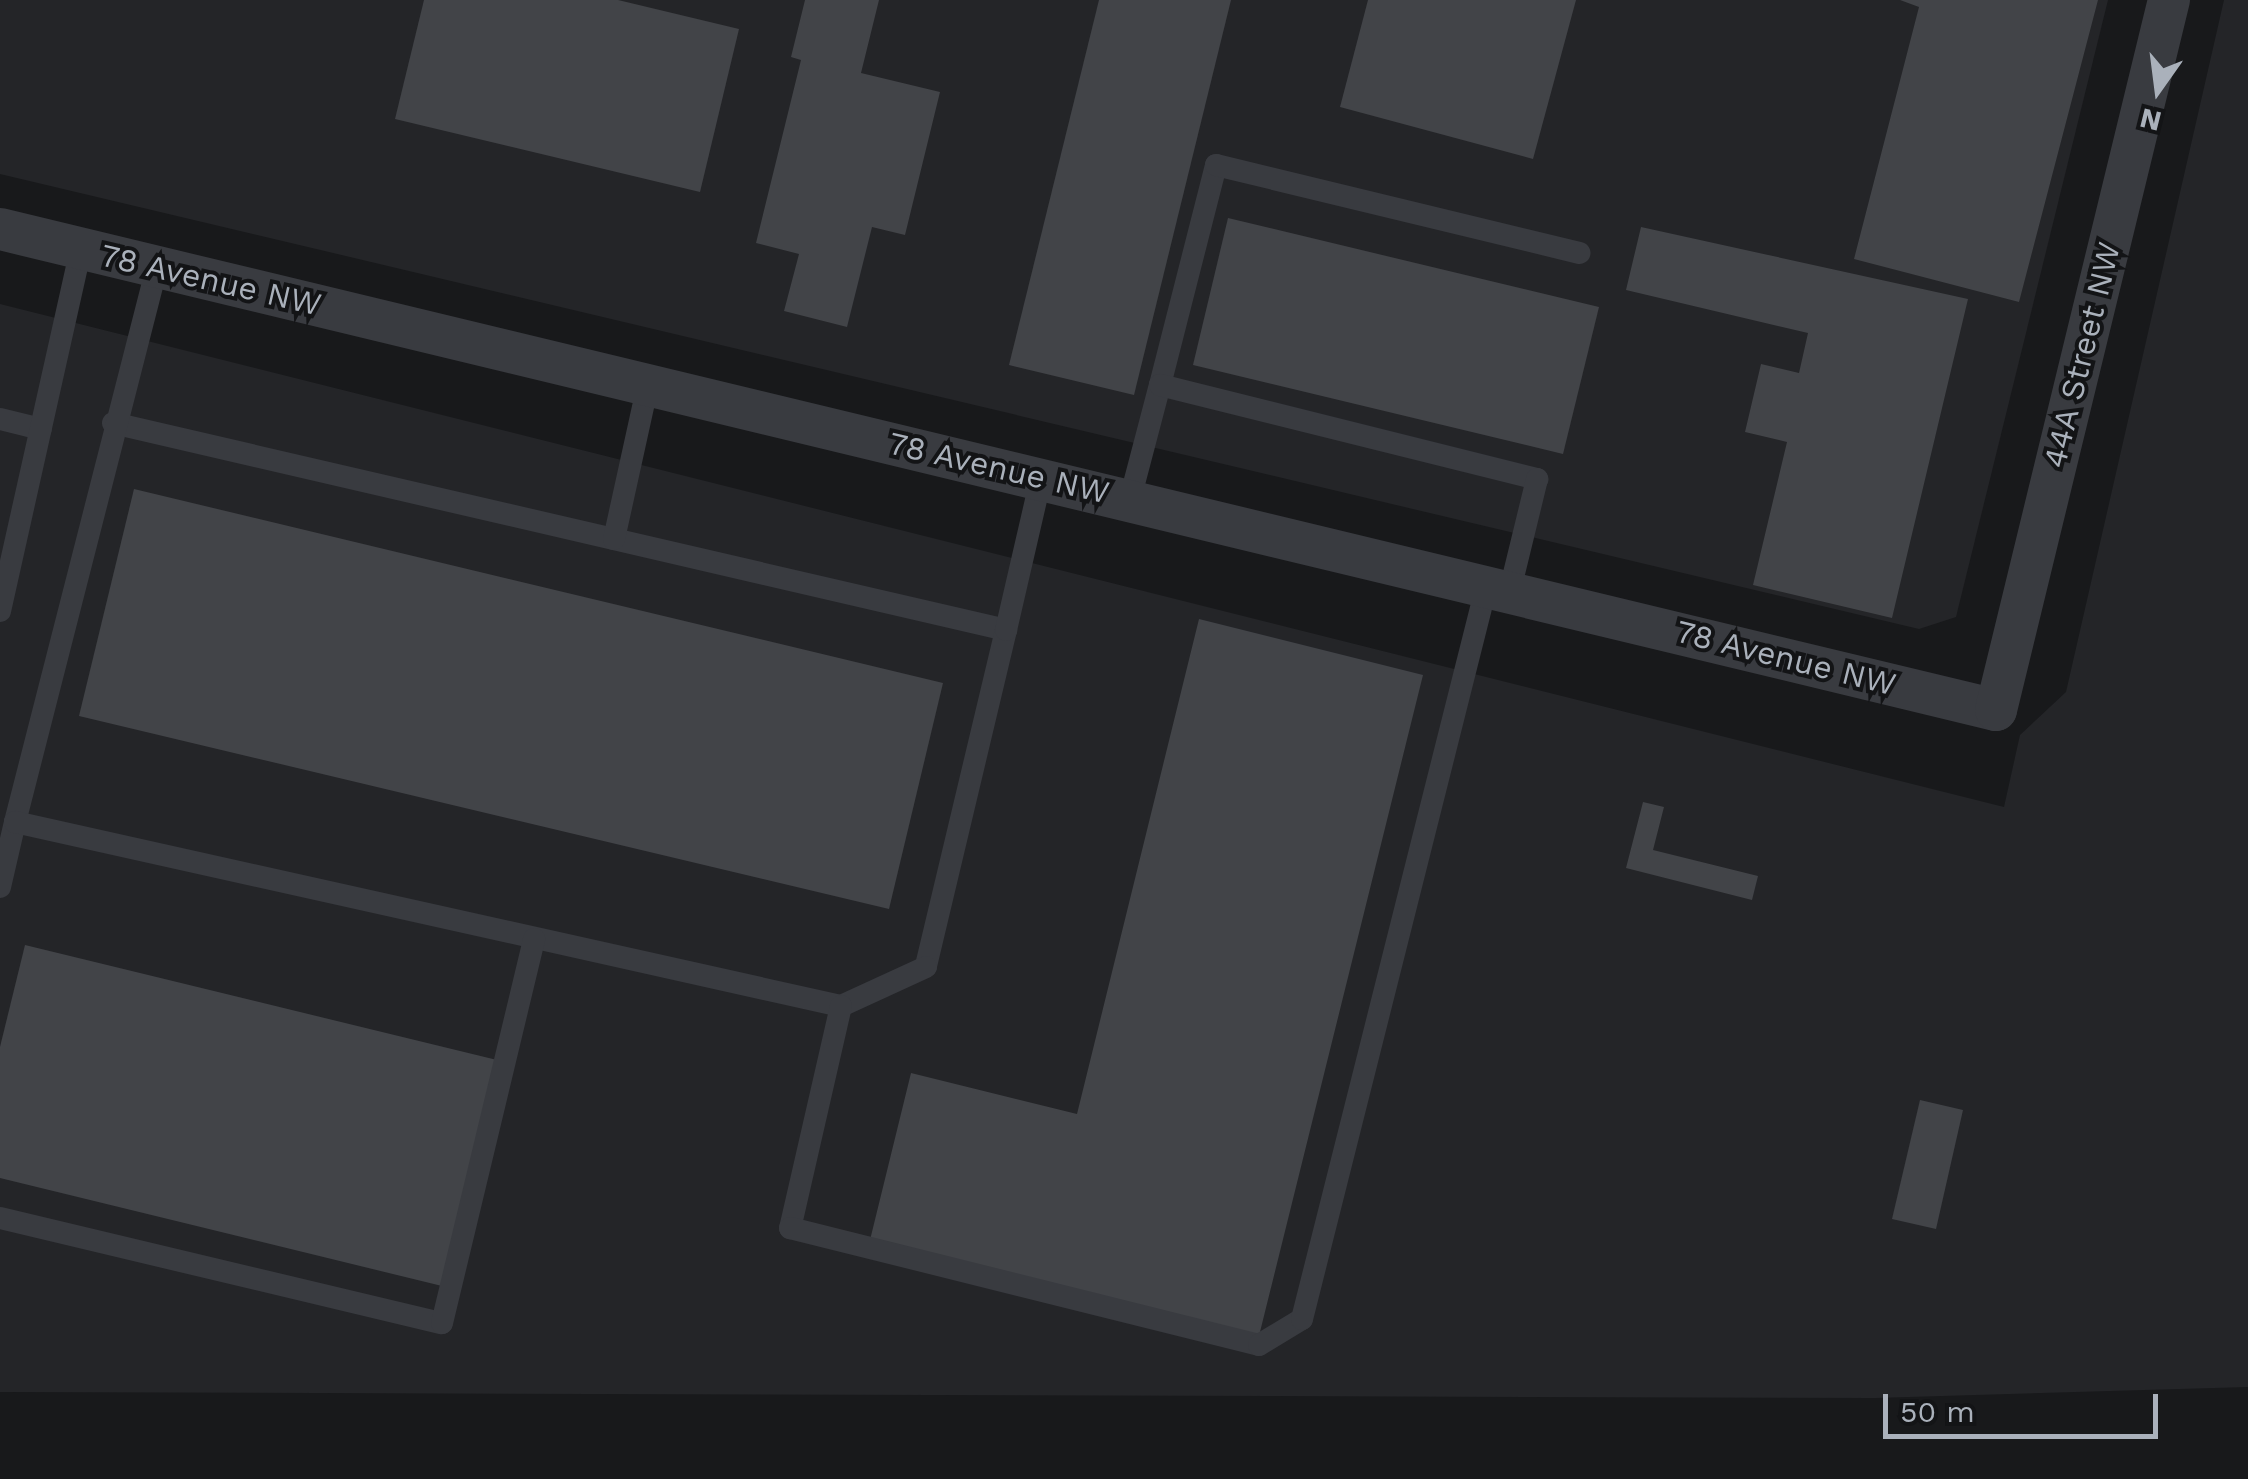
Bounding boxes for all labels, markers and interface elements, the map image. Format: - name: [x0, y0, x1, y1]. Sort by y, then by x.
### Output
- north arrow: [2108, 40, 2208, 140]
- text: N: [2137, 101, 2165, 138]
- street label: 78 Avenue NW: [96, 236, 326, 324]
- street label: 44A Street NW: [2035, 238, 2129, 472]
- street label: 78 Avenue NW: [884, 424, 1114, 512]
- street label: 78 Avenue NW: [1672, 612, 1900, 704]
- scale bar: [1888, 1374, 2163, 1436]
- text: 50 m: [1900, 1394, 1975, 1429]

